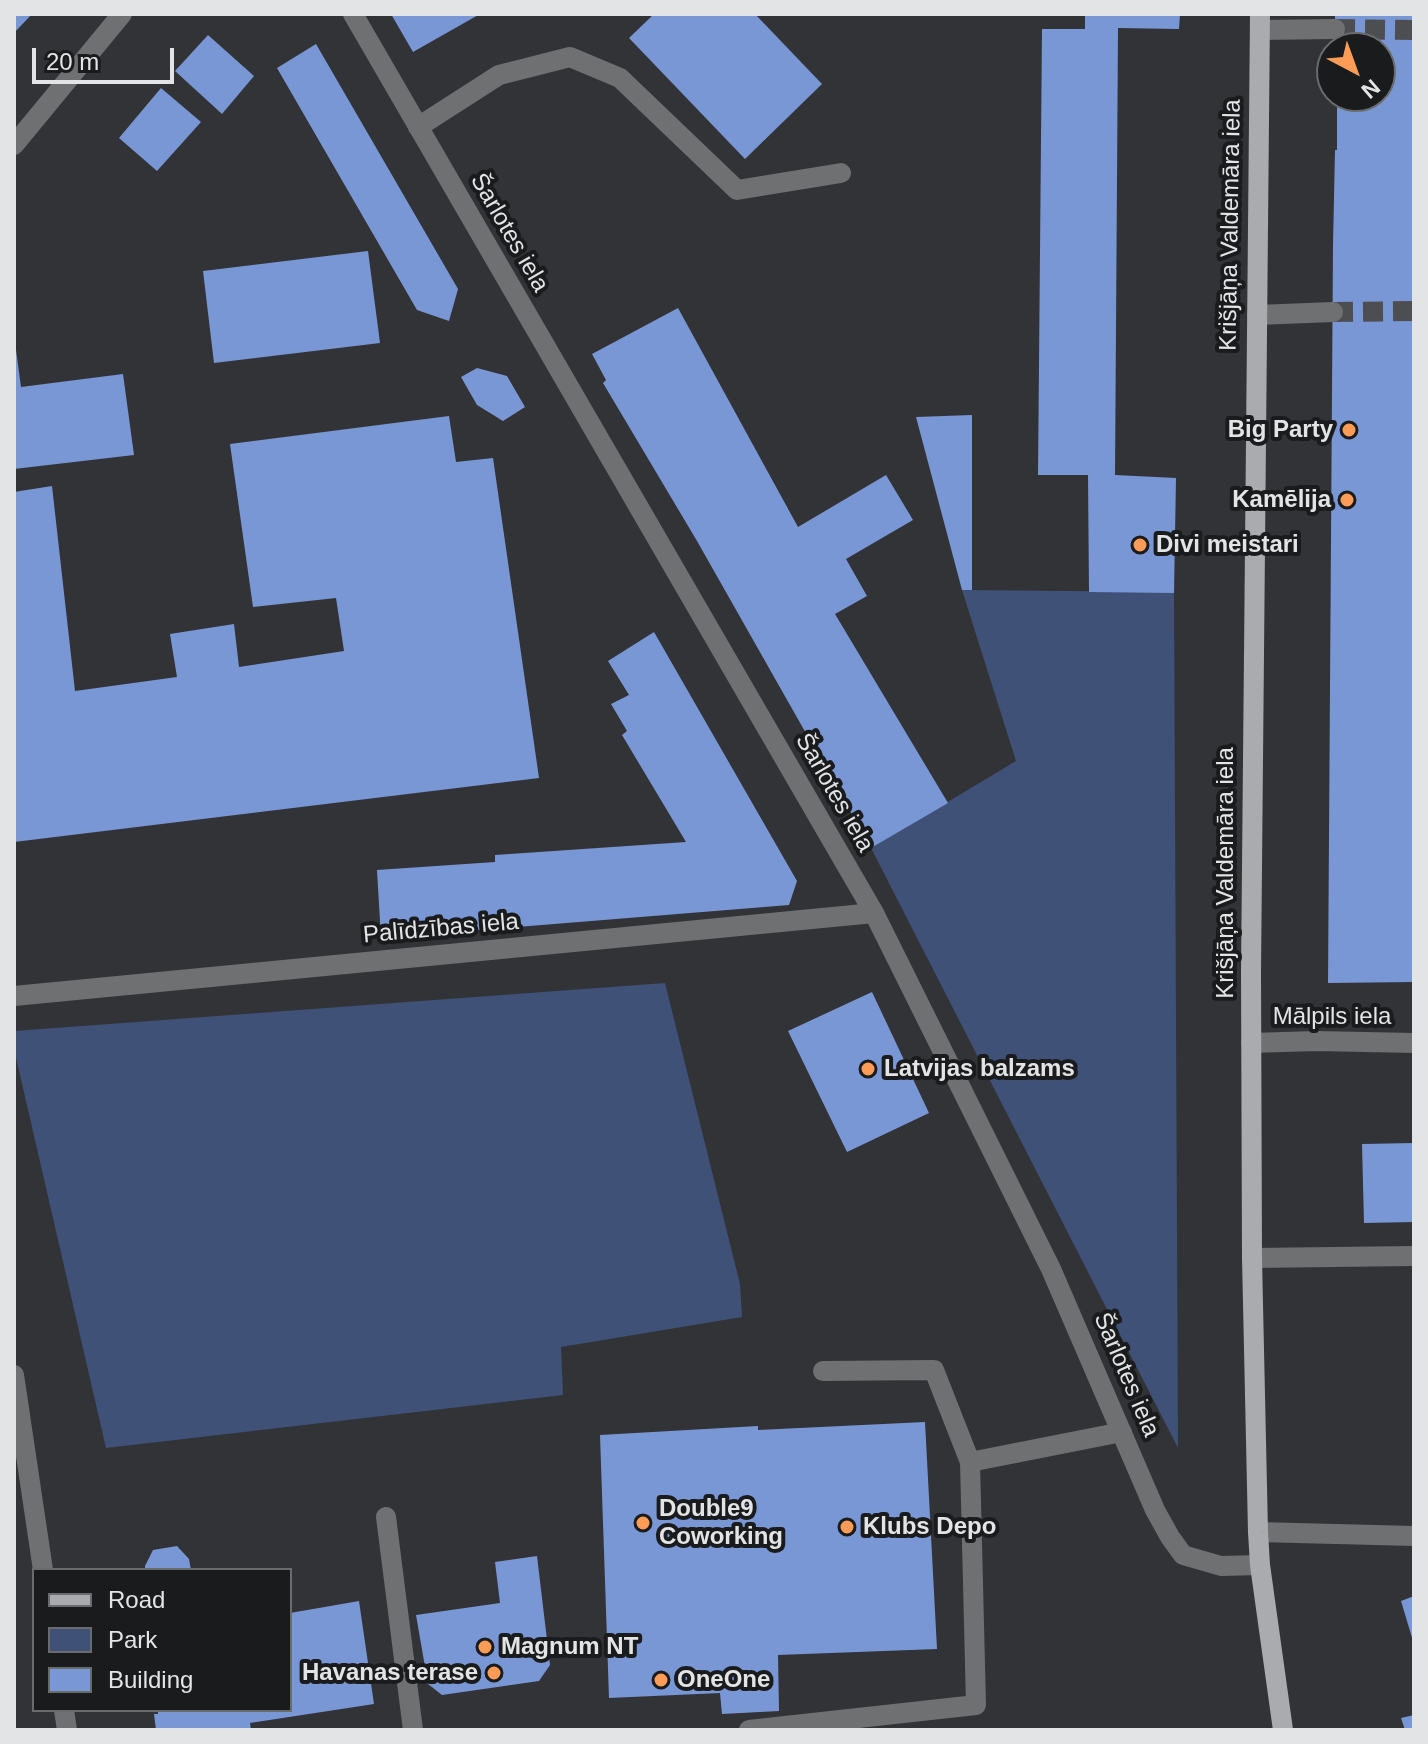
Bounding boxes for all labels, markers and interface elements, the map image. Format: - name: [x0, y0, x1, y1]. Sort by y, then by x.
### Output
- scale bar: [36, 32, 178, 82]
- north arrow: [1316, 32, 1396, 112]
- text: 20 m: [46, 48, 99, 75]
- text: N: [1357, 74, 1385, 104]
- street label: Krišjāņa Valdemāra iela: [1214, 99, 1248, 351]
- street label: Šarlotes iela: [464, 169, 554, 297]
- place label: Big Party: [1228, 416, 1333, 444]
- marker: Big Party: [1340, 421, 1358, 439]
- place label: Kamēlija: [1232, 486, 1331, 514]
- marker: Kamēlija: [1338, 491, 1356, 509]
- place label: Divi meistari: [1156, 531, 1299, 559]
- marker: Divi meistari: [1131, 536, 1149, 554]
- street label: Šarlotes iela: [789, 729, 879, 857]
- street label: Krišjāņa Valdemāra iela: [1212, 747, 1240, 999]
- street label: Palīdzības iela: [362, 908, 520, 950]
- street label: Mālpils iela: [1273, 1003, 1391, 1031]
- place label: Latvijas balzams: [884, 1055, 1075, 1083]
- marker: Latvijas balzams: [859, 1060, 877, 1078]
- street label: Šarlotes iela: [1087, 1309, 1165, 1441]
- place label: Double9 Coworking: [659, 1495, 783, 1551]
- place label: Klubs Depo: [863, 1513, 996, 1541]
- marker: Double9 Coworking: [634, 1514, 652, 1532]
- marker: Klubs Depo: [838, 1518, 856, 1536]
- legend: [32, 1568, 292, 1712]
- text: Road: [108, 1586, 165, 1613]
- text: Park: [108, 1626, 157, 1653]
- place label: Magnum NT: [501, 1633, 638, 1661]
- marker: Magnum NT: [476, 1638, 494, 1656]
- place label: Havanas terase: [302, 1659, 478, 1687]
- marker: Havanas terase: [485, 1664, 503, 1682]
- text: Building: [108, 1666, 193, 1693]
- place label: OneOne: [677, 1666, 770, 1694]
- marker: OneOne: [652, 1671, 670, 1689]

